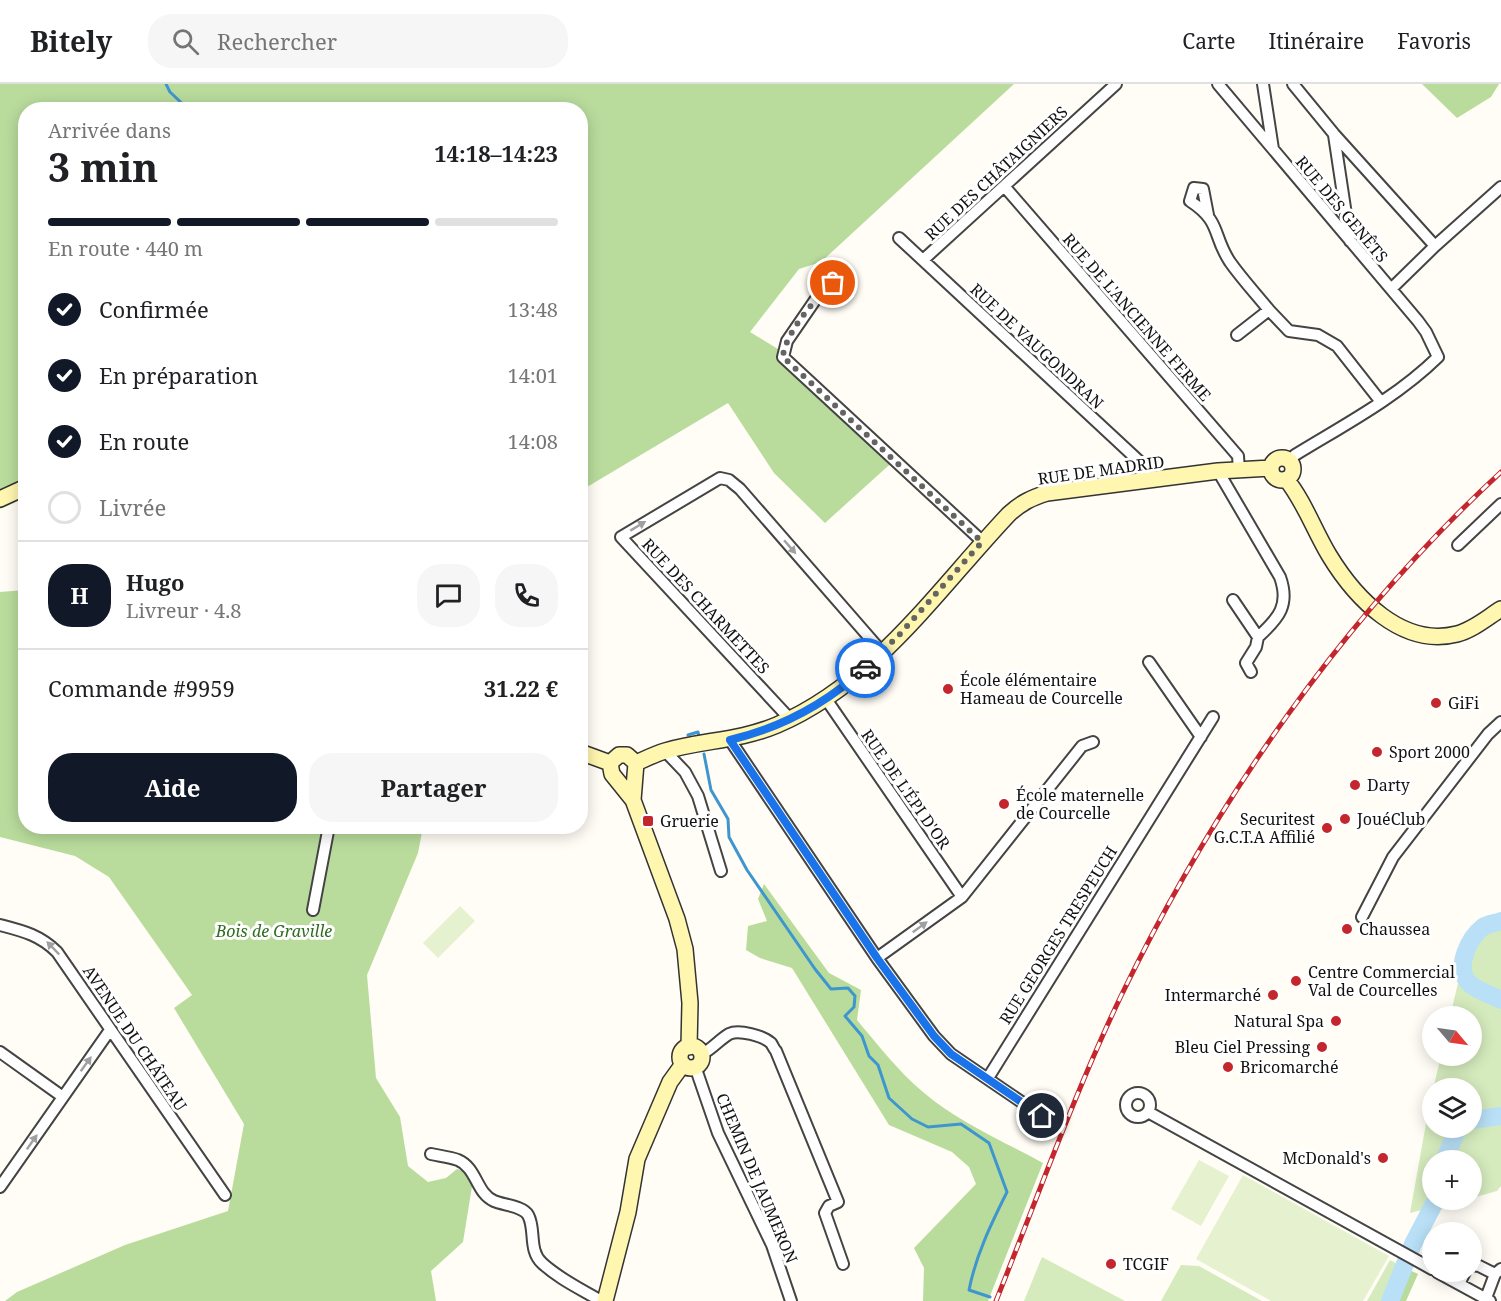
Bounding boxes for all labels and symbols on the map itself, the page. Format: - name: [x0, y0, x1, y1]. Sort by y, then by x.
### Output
- street label: RUE DES CHÂTAIGNIERS: [920, 101, 1072, 245]
- street label: RUE DES GENÊTS: [1291, 151, 1393, 267]
- street label: RUE DE L'ANCIENNE FERME: [1058, 228, 1216, 406]
- pin: [807, 257, 858, 308]
- street label: RUE DE VAUGONDRAN: [966, 278, 1108, 414]
- street label: RUE DE MADRID: [1036, 450, 1166, 490]
- one-way arrow: [630, 521, 646, 532]
- street label: RUE DES CHARMETTES: [637, 533, 775, 679]
- one-way arrow: [783, 539, 796, 554]
- courier: [835, 638, 895, 698]
- place label: École élémentaire Hameau de Courcelle: [960, 669, 1123, 709]
- marker: École élémentaire Hameau de Courcelle: [941, 682, 955, 696]
- place label: GiFi: [1448, 692, 1479, 714]
- marker: GiFi: [1429, 696, 1443, 710]
- street label: RUE DE L'ÉPI D'OR: [856, 725, 956, 854]
- place label: Sport 2000: [1389, 741, 1470, 763]
- marker: Sport 2000: [1370, 745, 1384, 759]
- place label: Darty: [1367, 774, 1411, 796]
- marker: Darty: [1348, 778, 1362, 792]
- place label: École maternelle de Courcelle: [1016, 784, 1144, 824]
- marker: École maternelle de Courcelle: [997, 797, 1011, 811]
- place label: Securitest G.C.T.A Affilié: [1214, 808, 1315, 848]
- place label: JouéClub: [1356, 808, 1425, 830]
- place label: Gruerie: [660, 810, 719, 832]
- marker: JouéClub: [1338, 812, 1352, 826]
- marker: Gruerie: [641, 814, 655, 828]
- marker: Securitest G.C.T.A Affilié: [1320, 821, 1334, 835]
- street label: RUE GEORGES TRESPEUCH: [994, 841, 1122, 1028]
- place label: Chaussea: [1359, 918, 1430, 940]
- park label: Bois de Graville: [215, 920, 332, 942]
- one-way arrow: [911, 921, 927, 933]
- marker: Chaussea: [1340, 922, 1354, 936]
- one-way arrow: [46, 942, 60, 956]
- street label: AVENUE DU CHÂTEAU: [78, 961, 192, 1115]
- place label: Centre Commercial Val de Courcelles: [1308, 961, 1455, 1001]
- marker: Centre Commercial Val de Courcelles: [1289, 974, 1303, 988]
- place label: Intermarché: [1165, 984, 1261, 1006]
- marker: Intermarché: [1266, 988, 1280, 1002]
- north arrow: [1422, 1006, 1482, 1066]
- place label: Natural Spa: [1234, 1010, 1324, 1032]
- marker: Natural Spa: [1329, 1014, 1343, 1028]
- place label: Bleu Ciel Pressing: [1175, 1036, 1310, 1058]
- marker: Bleu Ciel Pressing: [1315, 1040, 1329, 1054]
- one-way arrow: [80, 1056, 92, 1072]
- place label: Bricomarché: [1240, 1056, 1338, 1078]
- marker: Bricomarché: [1221, 1060, 1235, 1074]
- street label: CHEMIN DE JAUMERON: [711, 1090, 803, 1266]
- pin: [1016, 1090, 1067, 1141]
- one-way arrow: [26, 1134, 37, 1150]
- place label: McDonald's: [1282, 1147, 1371, 1169]
- marker: McDonald's: [1376, 1151, 1390, 1165]
- place label: TCGIF: [1123, 1253, 1169, 1275]
- marker: TCGIF: [1104, 1257, 1118, 1271]

